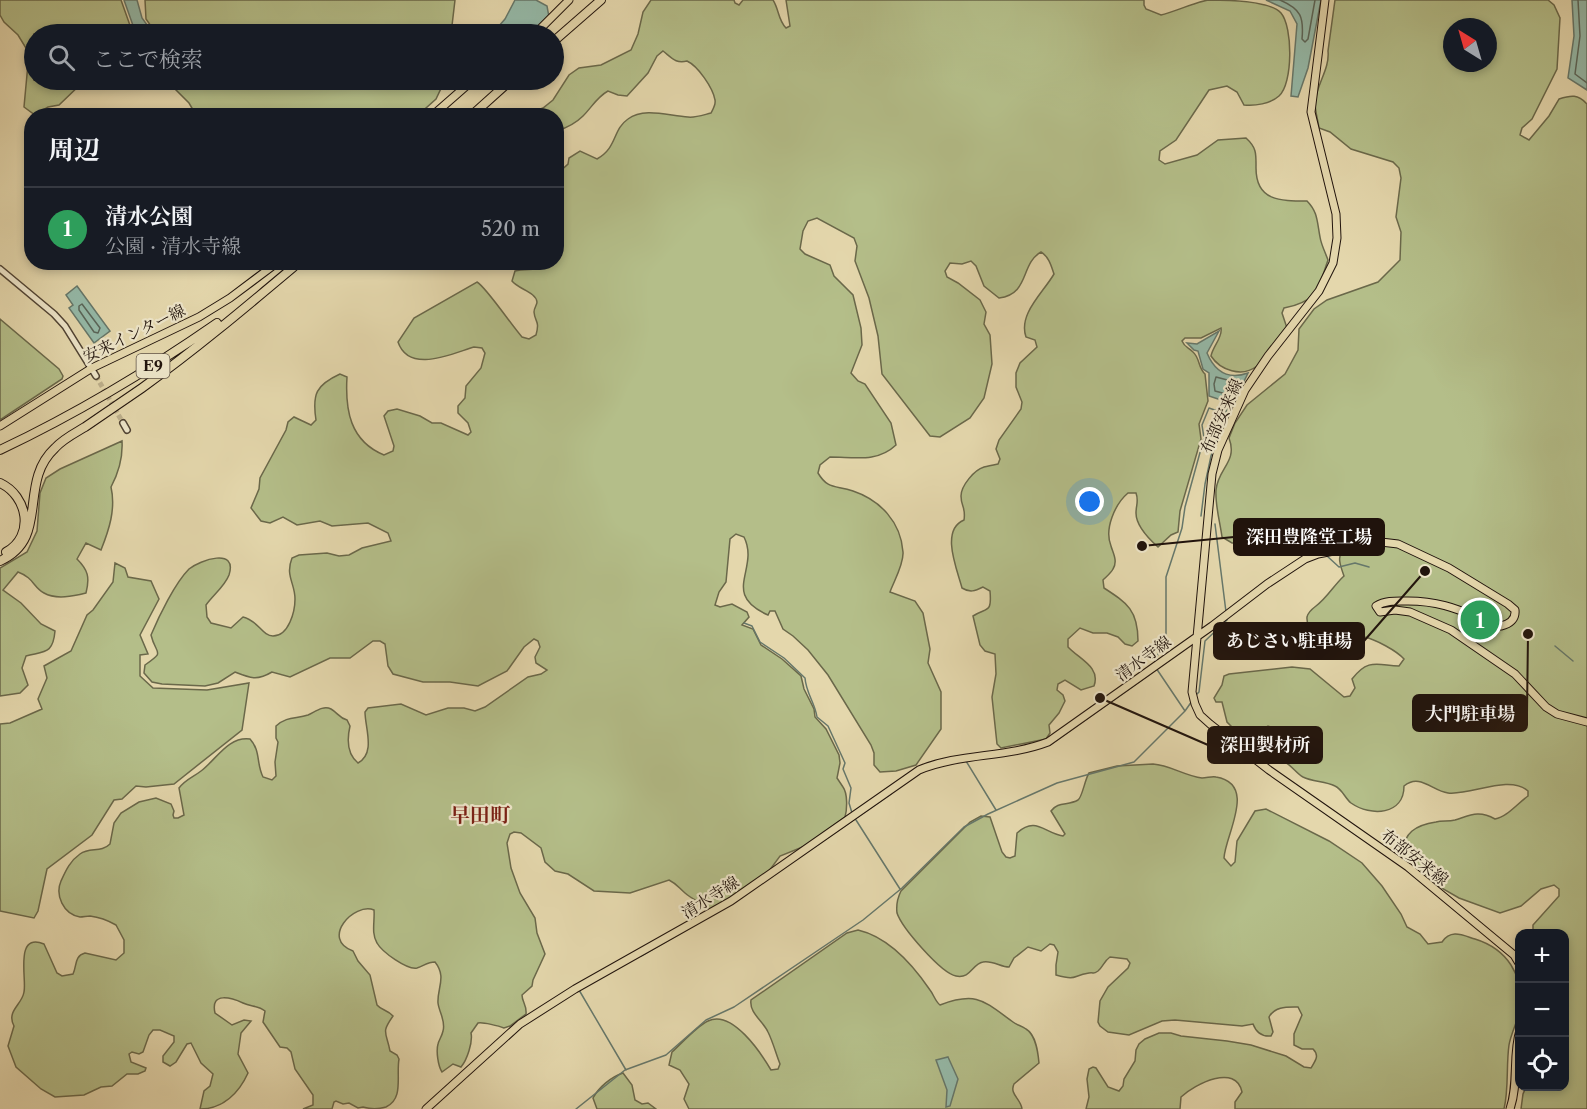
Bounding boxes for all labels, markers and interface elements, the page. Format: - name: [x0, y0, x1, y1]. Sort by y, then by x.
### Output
- north arrow: [1443, 18, 1497, 72]
- search box: [24, 24, 564, 90]
- icon: search: [45, 41, 78, 74]
- text: ここで検索: [93, 46, 203, 73]
- text: 周辺: [48, 134, 100, 166]
- text: 清水公園: [105, 203, 193, 230]
- text: 1: [63, 217, 72, 241]
- text: 520 m: [481, 217, 540, 241]
- text: 公園 · 清水寺線: [105, 234, 241, 258]
- street label: 安来インター線: [80, 300, 188, 366]
- road number: E9: [136, 354, 170, 378]
- street label: 布部安来線: [1196, 375, 1246, 457]
- your location: [1075, 487, 1104, 516]
- callout: 深田豊隆堂工場: [1234, 519, 1384, 555]
- text: 深田豊隆堂工場: [1246, 526, 1372, 548]
- pin: 1: [1460, 598, 1500, 642]
- callout: あじさい駐車場: [1214, 623, 1364, 659]
- text: あじさい駐車場: [1226, 630, 1352, 652]
- street label: 清水寺線: [1111, 631, 1175, 685]
- callout: 大門駐車場: [1413, 695, 1527, 731]
- text: 大門駐車場: [1425, 703, 1515, 725]
- callout: 深田製材所: [1208, 727, 1322, 763]
- text: 深田製材所: [1220, 734, 1310, 756]
- district label: 早田町: [450, 803, 511, 827]
- street label: 布部安来線: [1377, 824, 1453, 890]
- street label: 清水寺線: [678, 872, 742, 922]
- map controls: [1515, 929, 1569, 1091]
- button: +: [1515, 929, 1569, 983]
- button: −: [1515, 983, 1569, 1037]
- button: locate: [1515, 1037, 1569, 1091]

